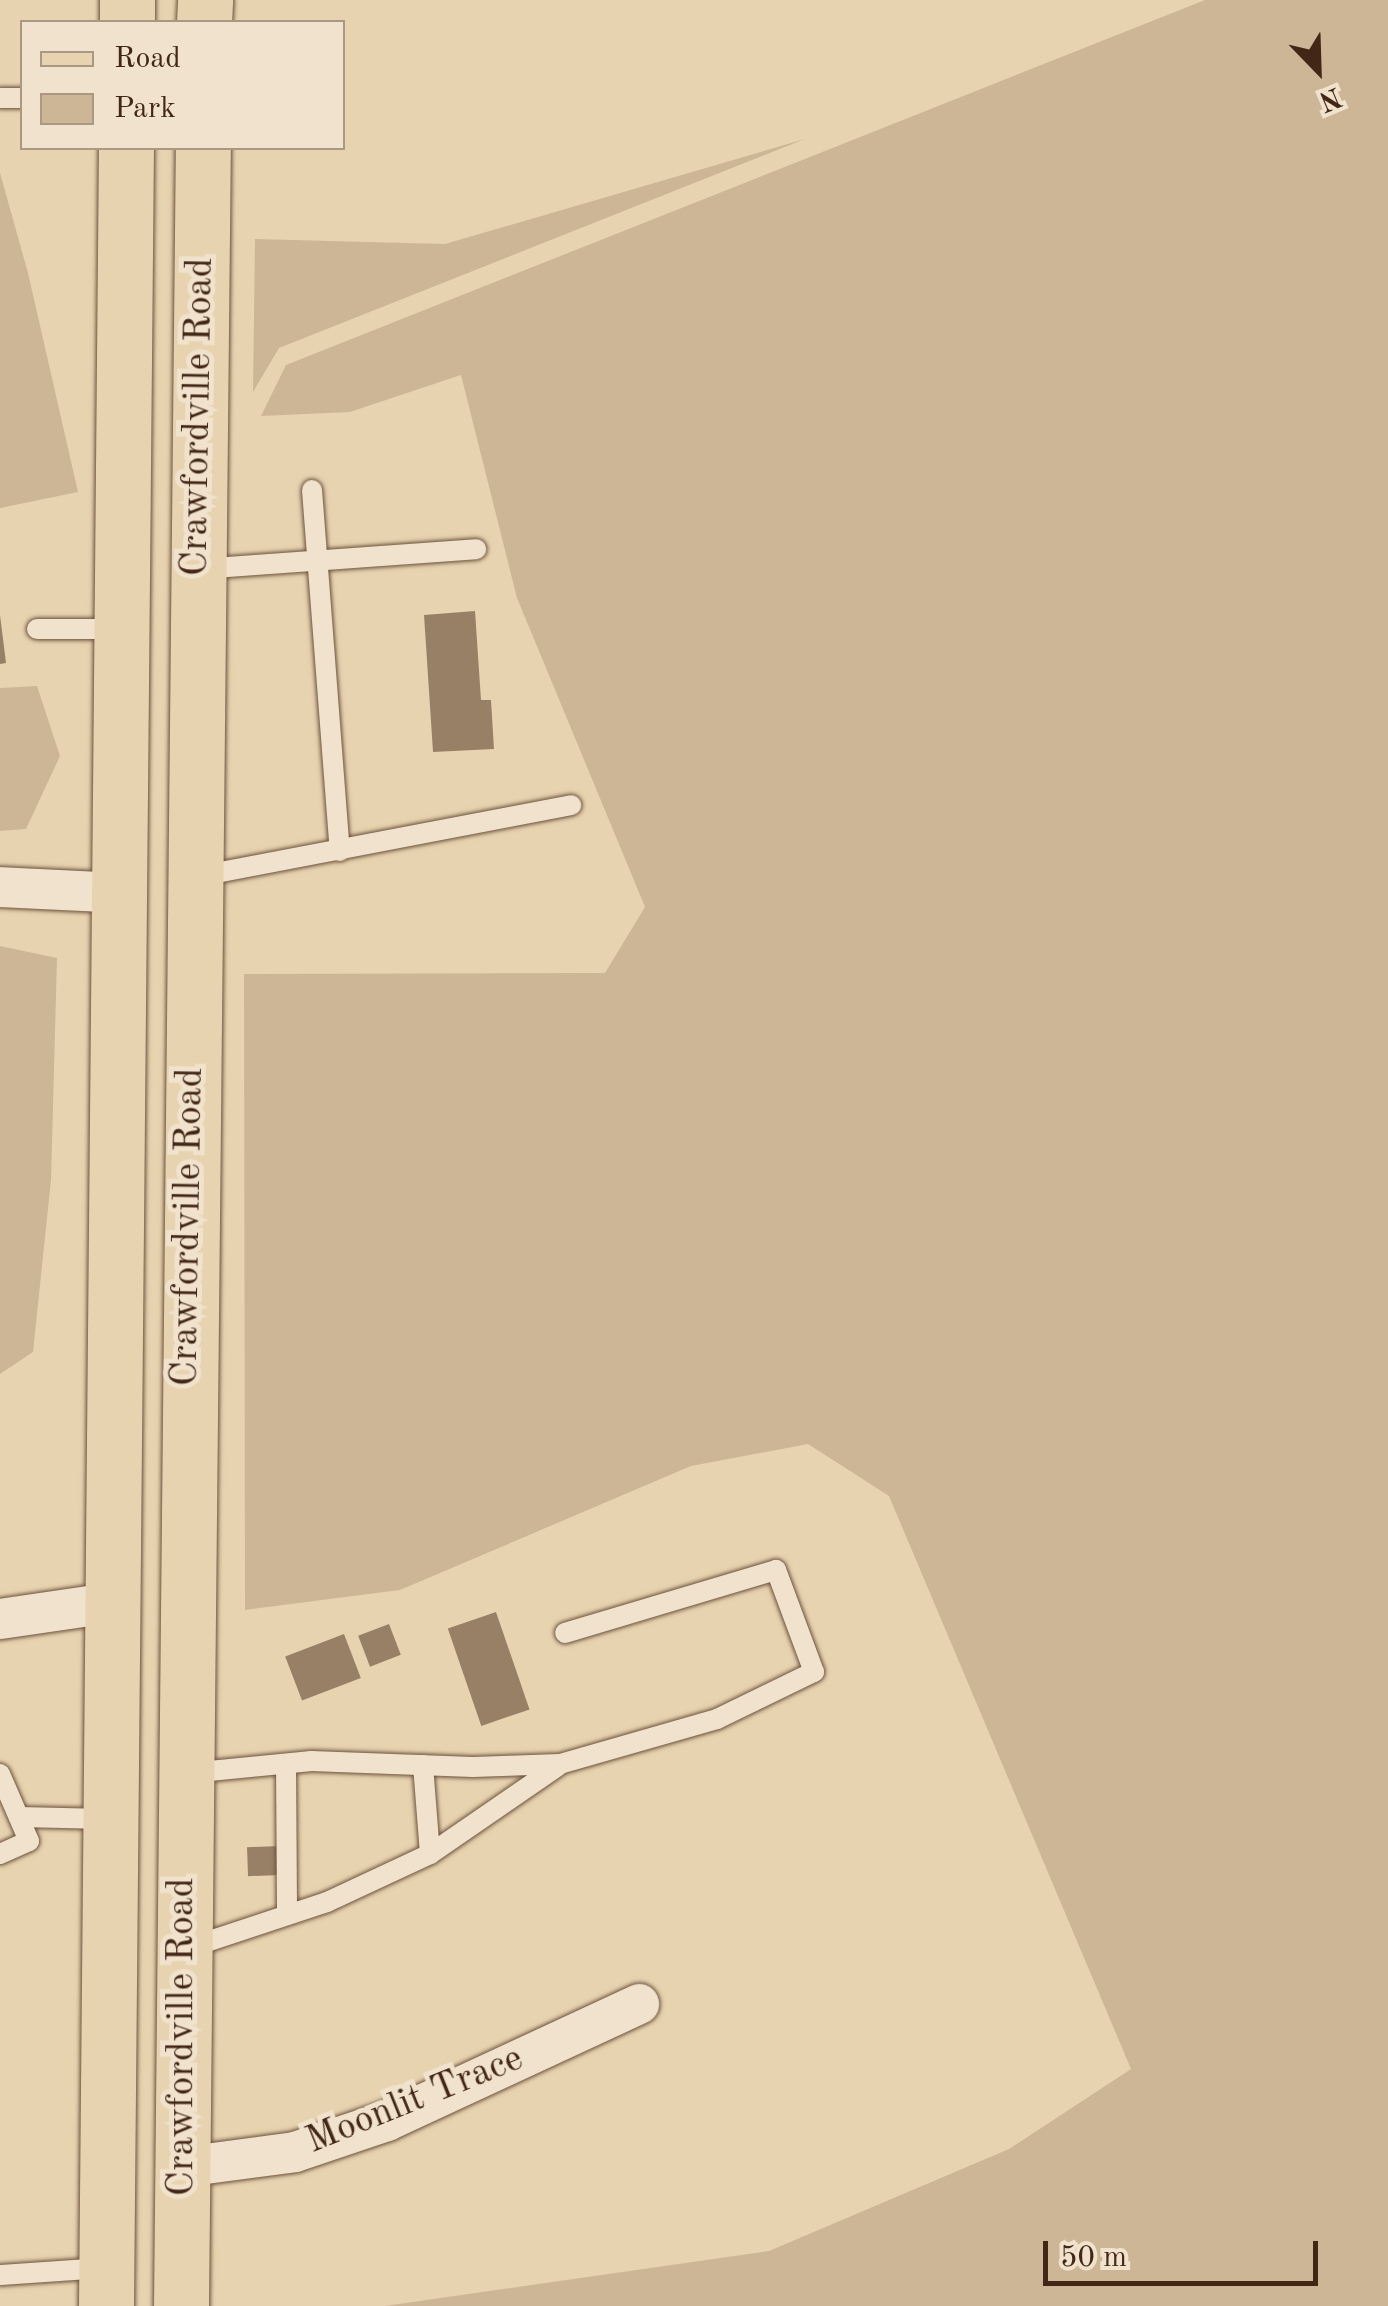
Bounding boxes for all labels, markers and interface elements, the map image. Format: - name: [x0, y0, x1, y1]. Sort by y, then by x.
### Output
- legend: [20, 20, 345, 150]
- north arrow: [1268, 20, 1368, 120]
- text: Road: [114, 44, 181, 74]
- text: N: [1314, 81, 1345, 115]
- text: Park: [114, 94, 176, 124]
- street label: Crawfordville Road: [173, 257, 225, 577]
- street label: Crawfordville Road: [163, 1067, 215, 1387]
- street label: Crawfordville Road: [160, 1878, 206, 2196]
- street label: Moonlit Trace: [300, 2037, 530, 2165]
- scale bar: [1048, 2221, 1323, 2283]
- text: 50 m: [1060, 2243, 1127, 2273]

